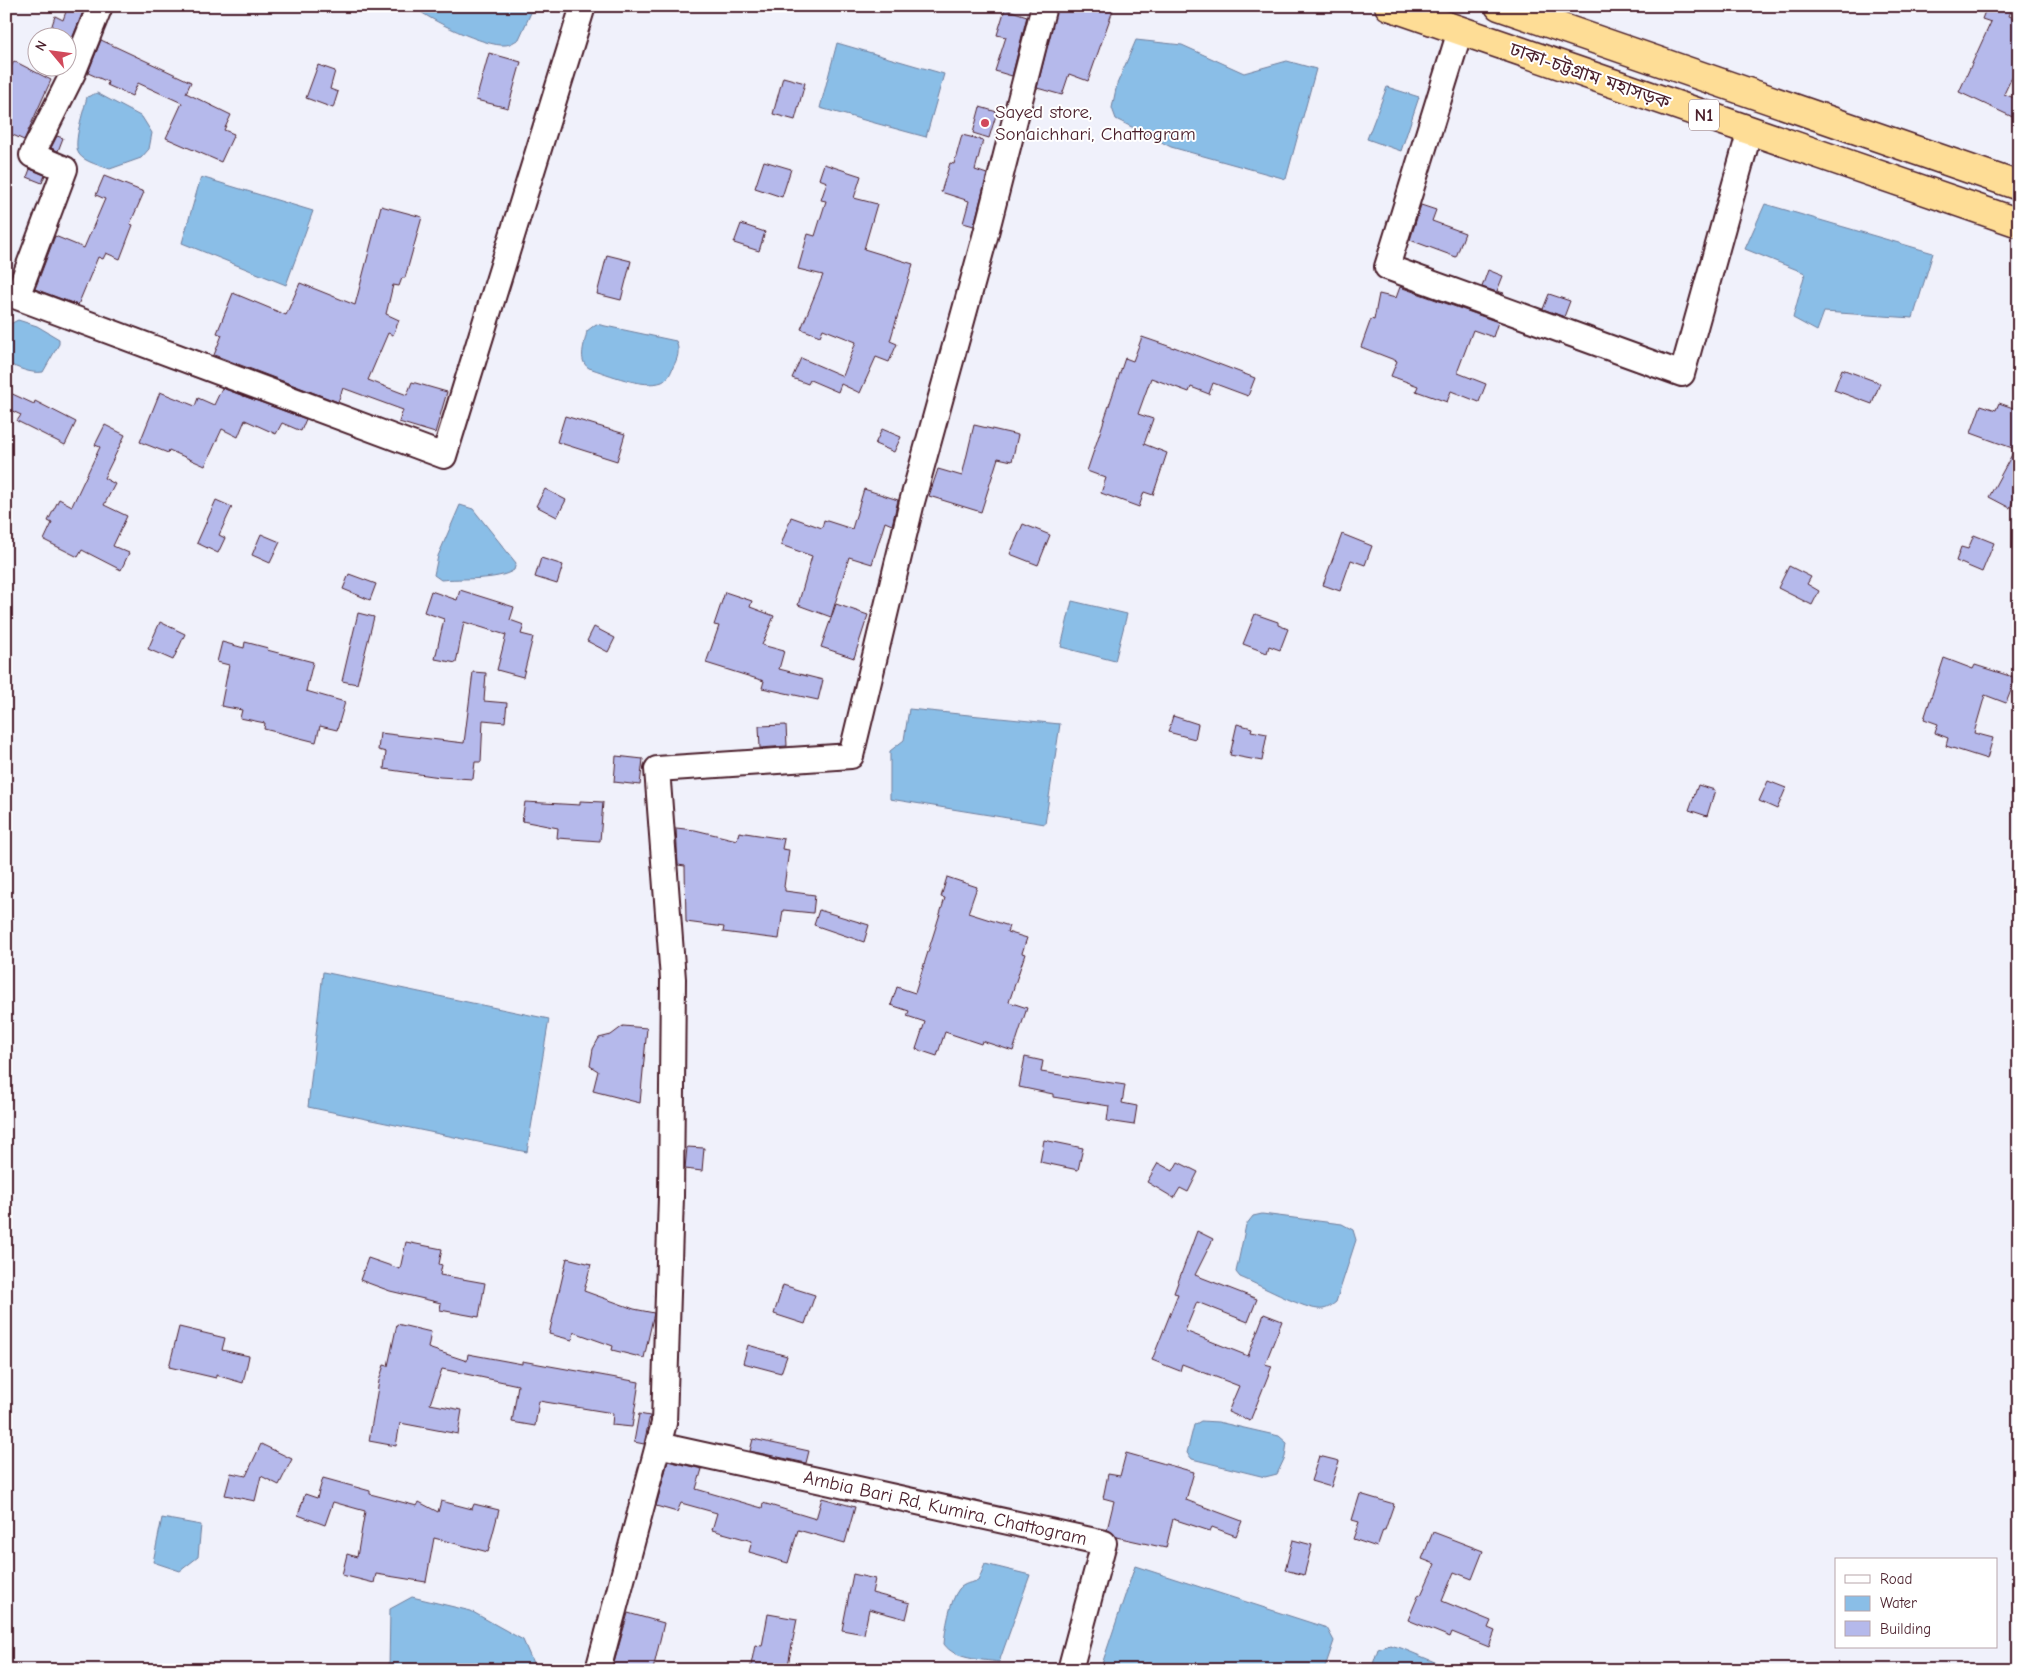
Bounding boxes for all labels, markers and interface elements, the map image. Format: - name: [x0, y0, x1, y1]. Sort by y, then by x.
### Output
- north arrow: [28, 28, 78, 78]
- street label: ঢাকা-চট্টগ্রাম মহাসড়ক: [1506, 37, 1674, 114]
- text: N: [31, 38, 51, 54]
- road number: N1: [1689, 100, 1719, 130]
- place label: Sayed store, Sonaichhari, Chattogram: [995, 101, 1196, 145]
- marker: Sayed store, Sonaichhari, Chattogram: [979, 117, 991, 129]
- street label: Ambia Bari Rd, Kumira, Chattogram: [801, 1466, 1089, 1550]
- legend: [1835, 1558, 1998, 1648]
- text: Road: [1880, 1570, 1912, 1588]
- text: Water: [1880, 1594, 1917, 1612]
- text: Building: [1880, 1620, 1931, 1638]

